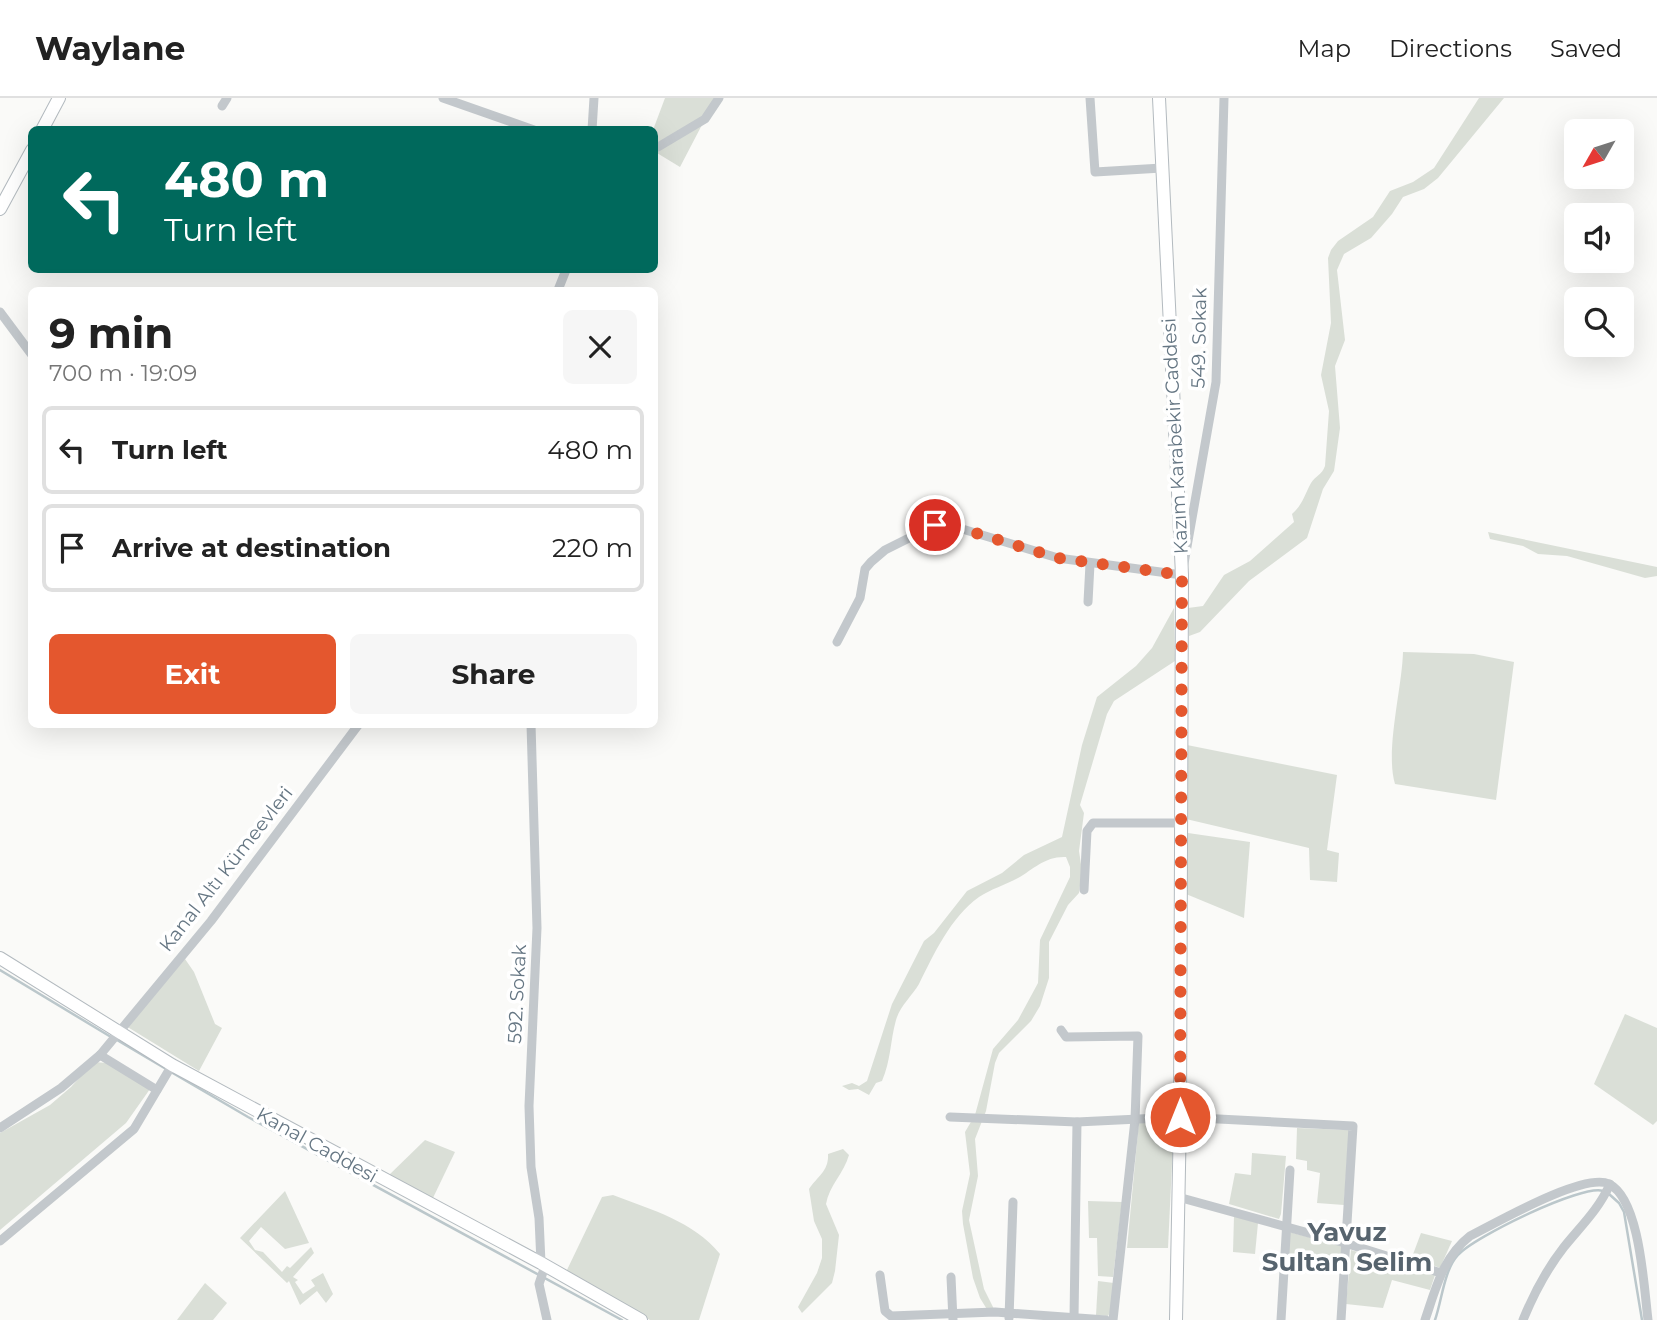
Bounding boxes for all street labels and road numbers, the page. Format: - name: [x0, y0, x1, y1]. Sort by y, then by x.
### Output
- street label: 549. Sokak: [1187, 287, 1211, 389]
- street label: Kazım Karabekir Caddesi: [1157, 317, 1193, 555]
- street label: Kanal Altı Kümeevleri: [154, 782, 298, 956]
- street label: 592. Sokak: [503, 943, 531, 1044]
- street label: Kanal Caddesi: [252, 1102, 382, 1188]

